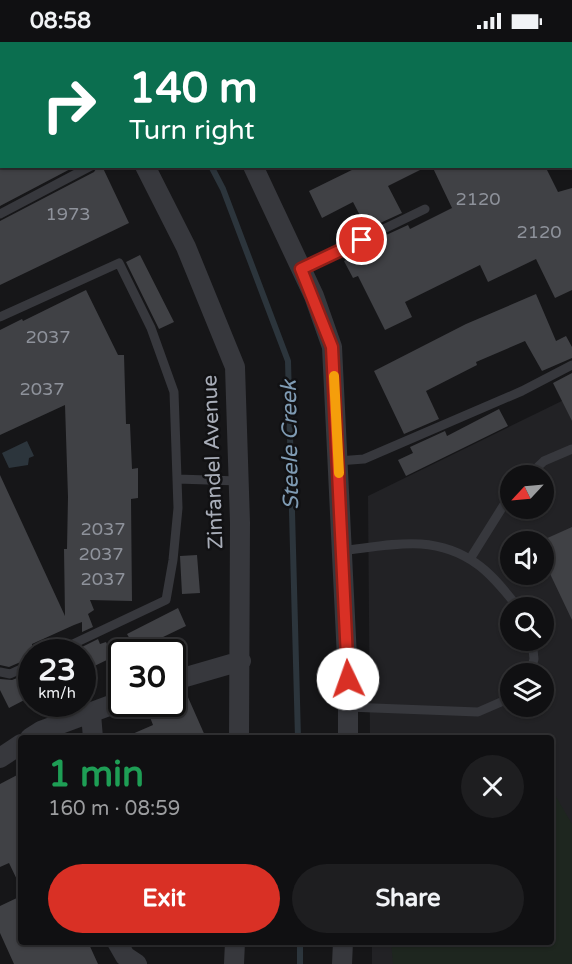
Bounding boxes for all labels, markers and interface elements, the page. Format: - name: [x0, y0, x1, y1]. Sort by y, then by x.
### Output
- text: 08:58: [30, 8, 91, 34]
- text: 140 m: [129, 63, 258, 114]
- icon: right: [30, 66, 108, 144]
- text: Turn right: [129, 114, 255, 147]
- house number: 2120: [455, 188, 501, 210]
- house number: 1973: [45, 203, 91, 225]
- pin: [336, 214, 387, 265]
- house number: 2120: [516, 221, 562, 243]
- icon: arrive: [345, 223, 378, 256]
- house number: 2037: [25, 326, 71, 348]
- street label: Zinfandel Avenue: [197, 374, 229, 550]
- house number: 2037: [19, 378, 65, 400]
- water label: Steele Creek: [276, 378, 304, 510]
- north arrow: [500, 465, 554, 519]
- map controls: [500, 465, 554, 717]
- house number: 2037: [80, 518, 126, 540]
- button: sound: [500, 531, 554, 585]
- house number: 2037: [78, 543, 124, 565]
- house number: 2037: [80, 568, 126, 590]
- button: search: [500, 597, 554, 651]
- speed limit sign: 30: [108, 639, 186, 717]
- position arrow: [316, 647, 380, 711]
- text: 23: [38, 652, 76, 689]
- button: layers: [500, 663, 554, 717]
- text: km/h: [38, 684, 76, 702]
- text: 1 min: [48, 753, 144, 796]
- button: close: [461, 755, 524, 818]
- text: 160 m · 08:59: [48, 797, 180, 821]
- button: Exit: [48, 864, 280, 933]
- button: Share: [292, 864, 524, 933]

